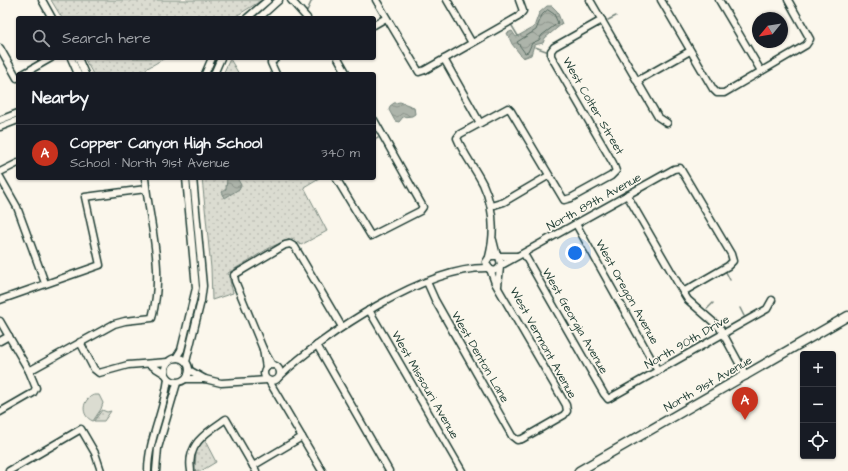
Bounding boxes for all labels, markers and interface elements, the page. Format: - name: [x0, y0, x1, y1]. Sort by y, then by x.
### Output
- north arrow: [752, 12, 788, 48]
- search box: [16, 16, 376, 60]
- icon: search: [30, 27, 52, 49]
- text: Search here: [62, 28, 151, 49]
- street label: West Colter Street: [558, 54, 628, 158]
- text: Nearby: [32, 86, 89, 110]
- text: Copper Canyon High School: [70, 133, 262, 154]
- text: A: [41, 144, 49, 162]
- text: 340 m: [321, 144, 360, 162]
- text: School · North 91st Avenue: [70, 154, 230, 172]
- street label: North 89th Avenue: [544, 169, 645, 235]
- street label: West Oregon Avenue: [590, 237, 663, 348]
- your location: [565, 243, 585, 263]
- street label: West Georgia Avenue: [537, 265, 612, 378]
- street label: West Vermont Avenue: [505, 284, 581, 402]
- street label: West Denton Lane: [447, 308, 513, 406]
- street label: North 90th Drive: [641, 311, 733, 373]
- street label: West Missouri Avenue: [387, 328, 463, 443]
- map controls: [800, 351, 836, 459]
- button: +: [800, 351, 836, 387]
- street label: North 91st Avenue: [661, 353, 755, 415]
- pin: A: [732, 387, 758, 420]
- button: −: [800, 387, 836, 423]
- button: locate: [800, 423, 836, 459]

